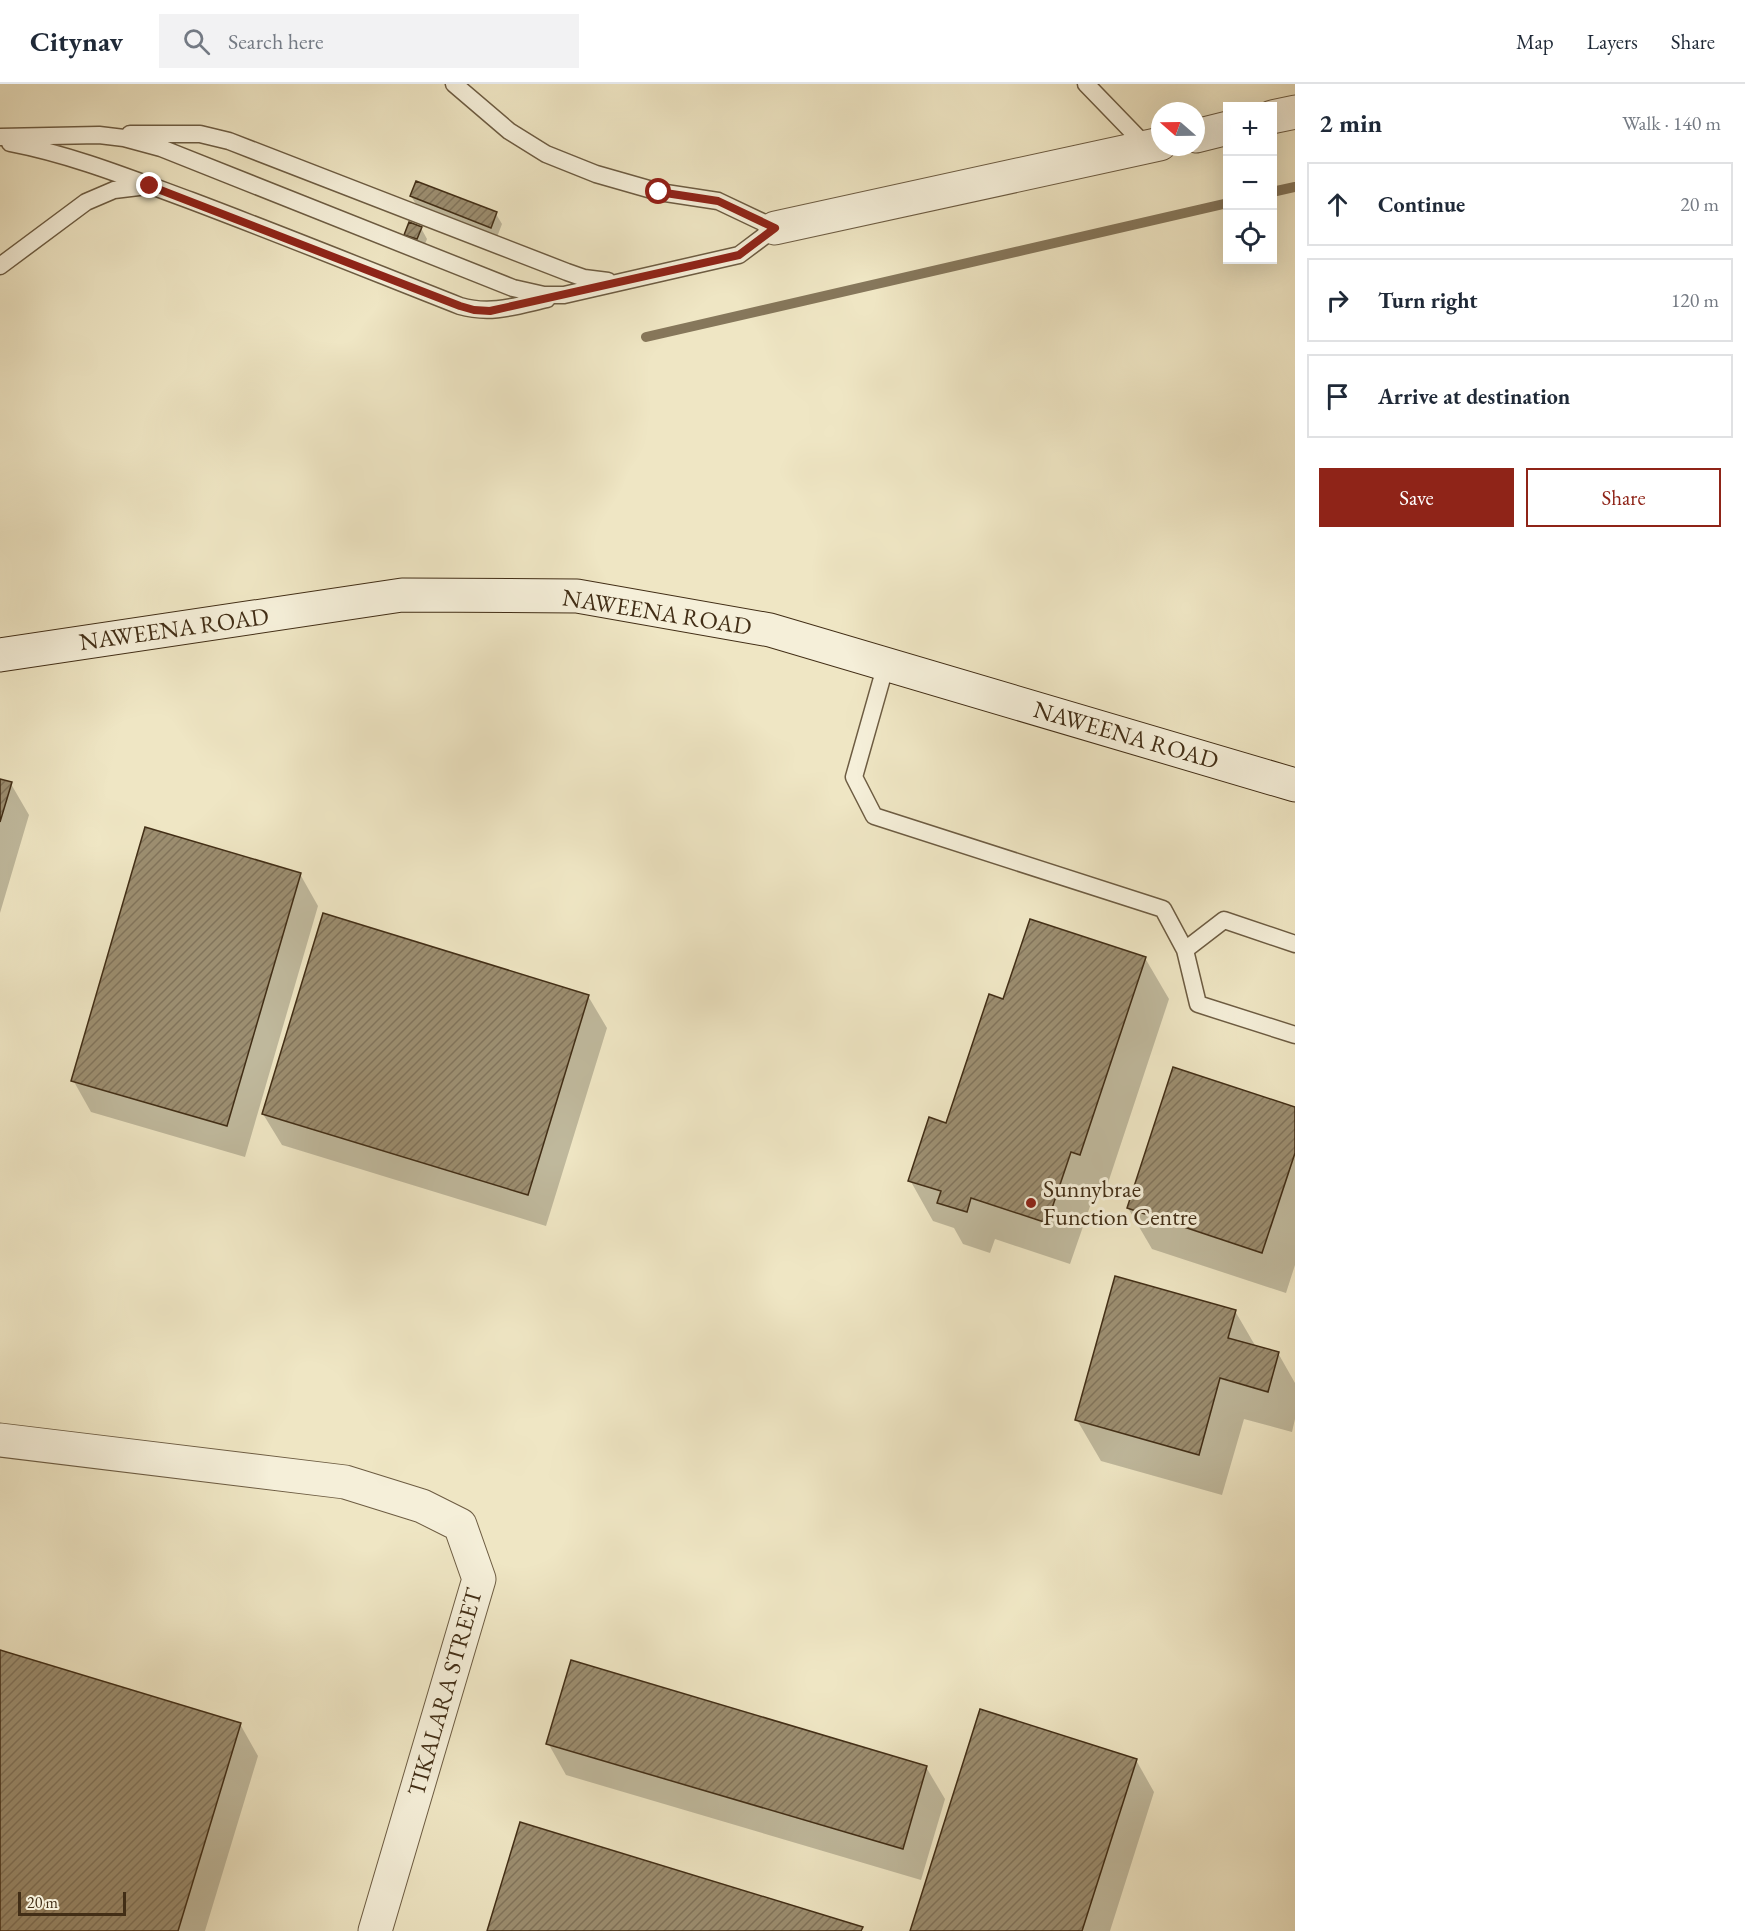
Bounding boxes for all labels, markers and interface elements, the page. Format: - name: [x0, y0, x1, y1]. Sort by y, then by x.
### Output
- search box: [159, 14, 579, 68]
- text: Citynav: [30, 23, 123, 59]
- icon: search: [180, 25, 213, 58]
- text: Search here: [228, 27, 324, 56]
- text: Map: [1516, 28, 1554, 55]
- text: Layers: [1587, 28, 1638, 55]
- text: Share: [1671, 28, 1715, 55]
- north arrow: [1151, 102, 1205, 156]
- map controls: [1223, 102, 1277, 264]
- button: +: [1223, 102, 1277, 156]
- text: 2 min: [1319, 106, 1382, 140]
- text: Walk · 140 m: [1622, 110, 1721, 136]
- button: −: [1223, 156, 1277, 210]
- route end: [136, 172, 162, 198]
- route start: [645, 178, 671, 204]
- icon: ahead: [1321, 188, 1354, 221]
- text: Continue: [1378, 190, 1465, 219]
- text: 20 m: [1680, 191, 1719, 217]
- button: locate: [1223, 210, 1277, 264]
- icon: right: [1321, 284, 1354, 317]
- text: Turn right: [1378, 286, 1477, 315]
- text: 120 m: [1671, 287, 1719, 313]
- icon: arrive: [1321, 380, 1354, 413]
- text: Arrive at destination: [1378, 382, 1570, 411]
- button: Save: [1319, 468, 1514, 527]
- button: Share: [1526, 468, 1721, 527]
- street label: NAWEENA ROAD: [560, 581, 754, 642]
- street label: NAWEENA ROAD: [77, 600, 271, 657]
- street label: NAWEENA ROAD: [1030, 693, 1222, 776]
- place label: Sunnybrae Function Centre: [1043, 1173, 1197, 1232]
- marker: Sunnybrae Function Centre: [1024, 1196, 1038, 1210]
- street label: TIKALARA STREET: [400, 1583, 489, 1799]
- scale bar: [18, 1889, 126, 1916]
- text: 20 m: [27, 1892, 58, 1913]

